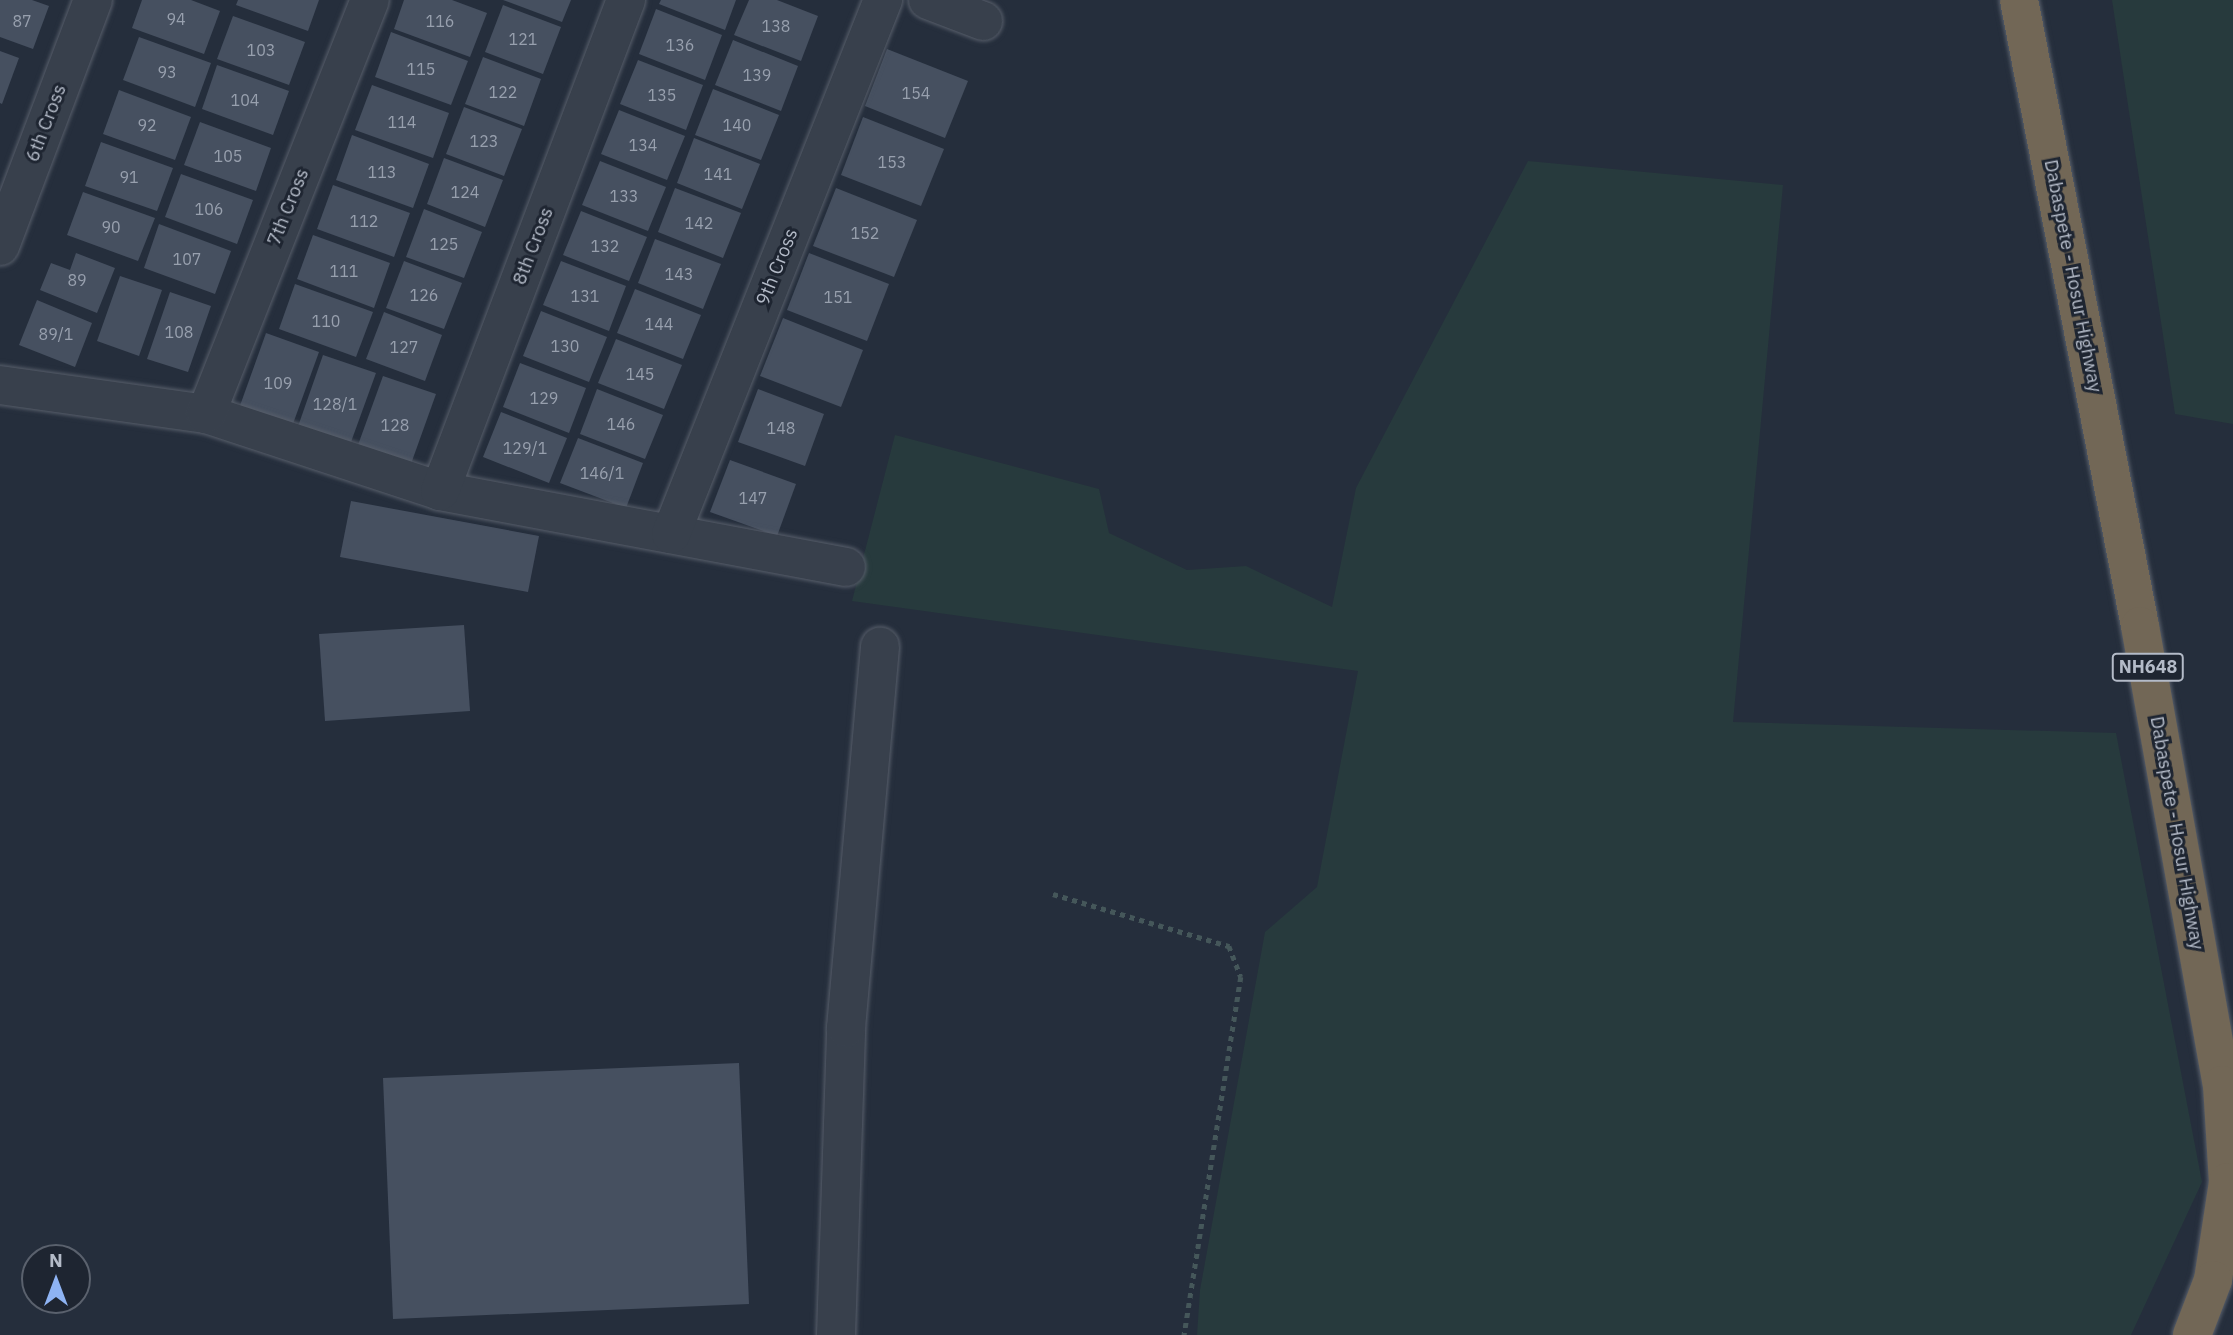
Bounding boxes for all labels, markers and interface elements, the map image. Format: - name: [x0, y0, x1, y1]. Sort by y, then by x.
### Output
- house number: 94: [166, 9, 186, 29]
- house number: 87: [12, 11, 32, 31]
- house number: 116: [426, 11, 454, 31]
- house number: 138: [762, 16, 790, 36]
- house number: 121: [509, 29, 537, 49]
- house number: 136: [666, 35, 694, 55]
- house number: 103: [247, 40, 275, 60]
- house number: 115: [407, 59, 435, 79]
- house number: 93: [157, 62, 177, 82]
- house number: 139: [743, 65, 771, 85]
- street label: 6th Cross: [21, 81, 71, 165]
- house number: 122: [489, 82, 517, 102]
- house number: 154: [902, 83, 930, 103]
- house number: 135: [648, 85, 676, 105]
- house number: 104: [231, 90, 259, 110]
- house number: 114: [388, 112, 416, 132]
- house number: 92: [137, 115, 157, 135]
- house number: 140: [723, 115, 751, 135]
- house number: 123: [470, 131, 498, 151]
- house number: 134: [629, 135, 657, 155]
- house number: 105: [214, 146, 242, 166]
- house number: 153: [878, 152, 906, 172]
- street label: Dabaspete - Hosur Highway: [2039, 158, 2107, 394]
- house number: 113: [368, 162, 396, 182]
- house number: 141: [704, 164, 732, 184]
- street label: 7th Cross: [262, 165, 314, 249]
- house number: 91: [119, 167, 139, 187]
- house number: 124: [451, 182, 479, 202]
- house number: 133: [610, 186, 638, 206]
- house number: 106: [195, 199, 223, 219]
- street label: 8th Cross: [508, 204, 558, 288]
- house number: 112: [350, 211, 378, 231]
- house number: 142: [685, 213, 713, 233]
- house number: 90: [101, 217, 121, 237]
- house number: 152: [851, 223, 879, 243]
- street label: 9th Cross: [751, 225, 803, 309]
- house number: 125: [430, 234, 458, 254]
- house number: 132: [591, 236, 619, 256]
- house number: 107: [173, 249, 201, 269]
- house number: 111: [330, 261, 358, 281]
- house number: 143: [665, 264, 693, 284]
- house number: 89: [67, 270, 87, 290]
- house number: 126: [410, 285, 438, 305]
- house number: 131: [571, 286, 599, 306]
- house number: 151: [824, 287, 852, 307]
- house number: 110: [312, 311, 340, 331]
- house number: 144: [645, 314, 673, 334]
- house number: 108: [165, 322, 193, 342]
- house number: 89/1: [39, 324, 73, 344]
- house number: 130: [551, 336, 579, 356]
- house number: 127: [390, 337, 418, 357]
- house number: 145: [626, 364, 654, 384]
- house number: 109: [264, 373, 292, 393]
- house number: 129: [530, 388, 558, 408]
- house number: 128/1: [313, 394, 357, 414]
- house number: 146: [607, 414, 635, 434]
- house number: 128: [381, 415, 409, 435]
- house number: 148: [767, 418, 795, 438]
- house number: 129/1: [503, 438, 547, 458]
- house number: 146/1: [580, 463, 624, 483]
- house number: 147: [739, 488, 767, 508]
- road number: NH648: [2111, 652, 2185, 682]
- street label: Dabaspete - Hosur Highway: [2145, 714, 2209, 952]
- north arrow: [21, 1244, 91, 1314]
- text: N: [49, 1248, 63, 1272]

